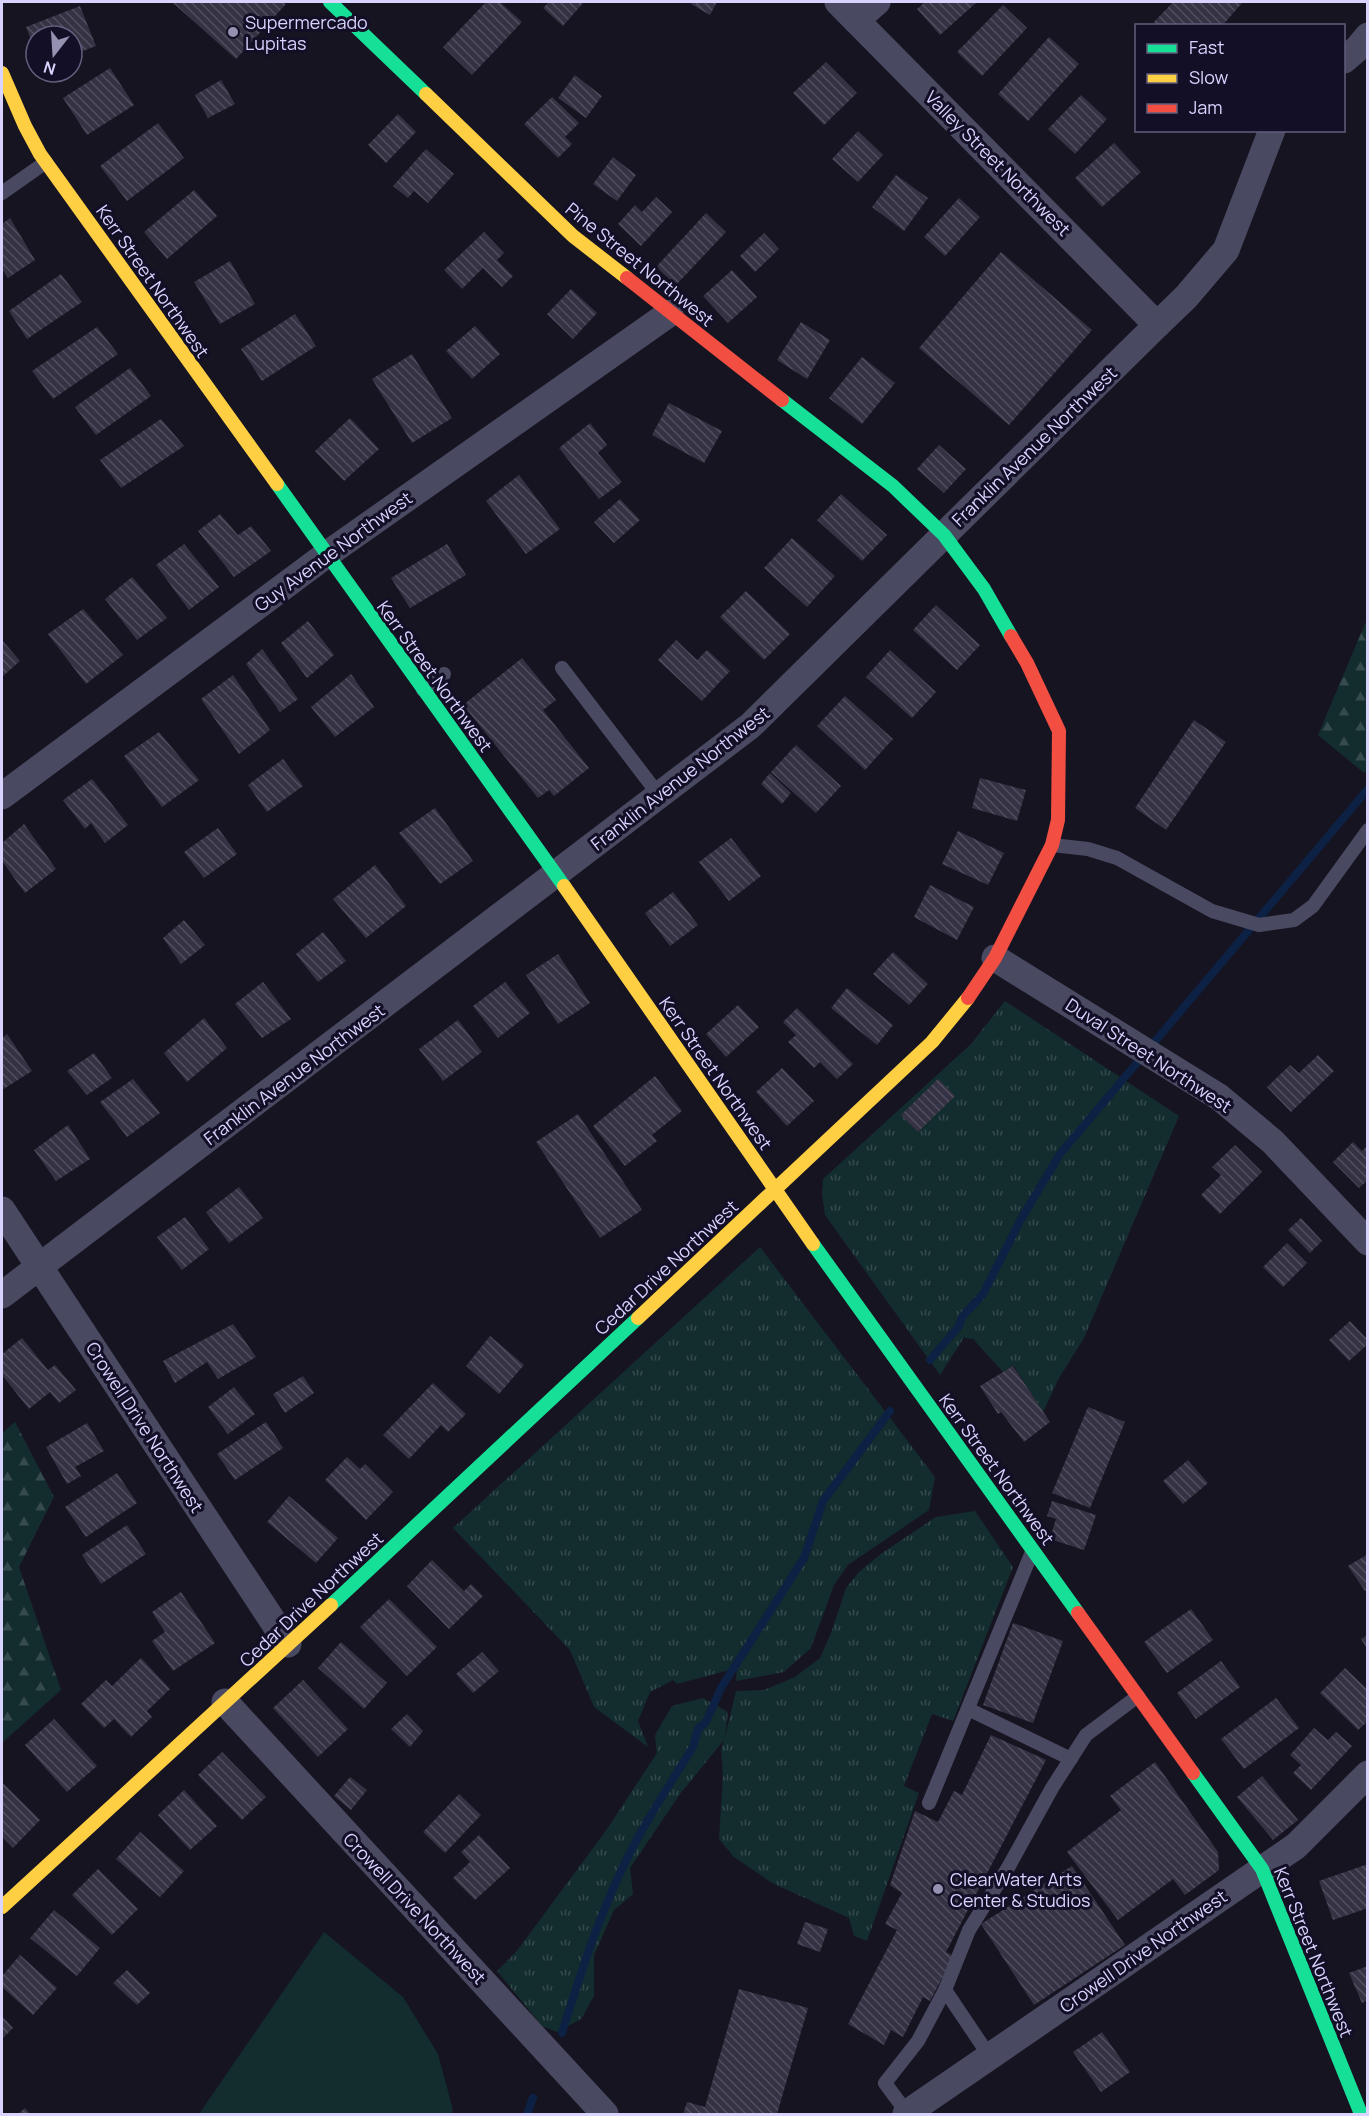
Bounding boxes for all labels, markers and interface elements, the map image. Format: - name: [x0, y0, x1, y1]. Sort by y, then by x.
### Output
- place label: Supermercado Lupitas: [245, 10, 368, 55]
- north arrow: [24, 24, 84, 84]
- legend: [1135, 24, 1345, 132]
- marker: Supermercado Lupitas: [226, 25, 240, 39]
- text: Fast: [1189, 35, 1224, 59]
- text: N: [41, 56, 58, 81]
- text: Slow: [1189, 65, 1229, 89]
- street label: Valley Street Northwest: [920, 85, 1076, 241]
- text: Jam: [1189, 95, 1223, 119]
- street label: Pine Street Northwest: [561, 197, 719, 331]
- street label: Kerr Street Northwest: [91, 200, 215, 362]
- street label: Franklin Avenue Northwest: [946, 361, 1122, 531]
- street label: Guy Avenue Northwest: [249, 486, 417, 616]
- street label: Kerr Street Northwest: [372, 596, 498, 756]
- street label: Franklin Avenue Northwest: [586, 701, 774, 855]
- street label: Kerr Street Northwest: [654, 992, 778, 1154]
- street label: Duval Street Northwest: [1061, 992, 1237, 1118]
- street label: Franklin Avenue Northwest: [199, 998, 389, 1150]
- street label: Cedar Drive Northwest: [589, 1194, 743, 1340]
- street label: Crowell Drive Northwest: [81, 1337, 209, 1517]
- street label: Kerr Street Northwest: [934, 1389, 1060, 1549]
- street label: Cedar Drive Northwest: [234, 1526, 388, 1672]
- street label: Crowell Drive Northwest: [338, 1827, 492, 1989]
- street label: Kerr Street Northwest: [1269, 1863, 1359, 2041]
- place label: ClearWater Arts Center & Studios: [950, 1867, 1090, 1912]
- marker: ClearWater Arts Center & Studios: [931, 1882, 945, 1896]
- street label: Crowell Drive Northwest: [1055, 1884, 1231, 2018]

